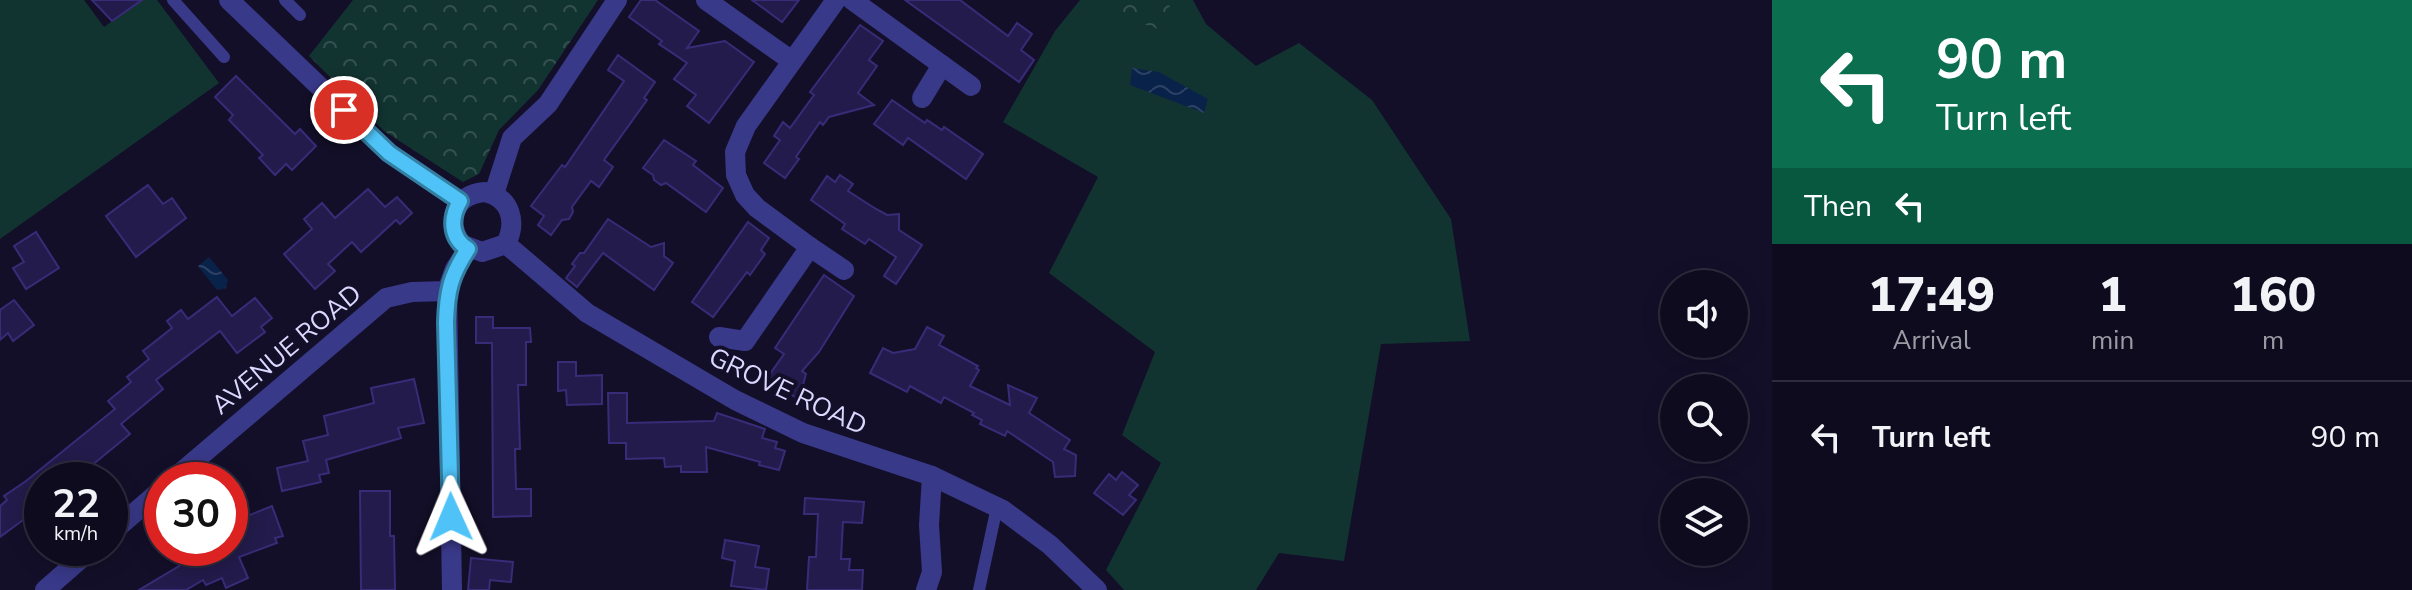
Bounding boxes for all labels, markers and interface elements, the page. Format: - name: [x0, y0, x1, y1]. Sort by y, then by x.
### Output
- text: 90 m: [1936, 21, 2067, 98]
- icon: left: [1804, 32, 1908, 136]
- pin: [310, 76, 378, 144]
- icon: arrive: [322, 88, 366, 132]
- text: Turn left: [1936, 94, 2071, 143]
- icon: left: [1888, 184, 1932, 228]
- text: Then: [1804, 186, 1872, 227]
- text: 17:49: [1868, 262, 1995, 328]
- text: 1: [2098, 262, 2127, 328]
- text: 160: [2230, 262, 2316, 328]
- map controls: [1660, 270, 1748, 566]
- button: sound: [1660, 270, 1748, 358]
- street label: AVENUE ROAD: [204, 276, 369, 422]
- text: Arrival: [1892, 323, 1971, 358]
- text: min: [2091, 323, 2134, 358]
- text: m: [2262, 323, 2284, 358]
- street label: GROVE ROAD: [703, 340, 872, 443]
- button: search: [1660, 374, 1748, 462]
- icon: left: [1804, 415, 1848, 459]
- text: Turn left: [1872, 417, 1990, 458]
- text: 90 m: [2311, 417, 2380, 458]
- speed limit sign: 30: [144, 462, 248, 566]
- position arrow: [409, 475, 493, 559]
- text: 22: [52, 477, 100, 531]
- button: layers: [1660, 478, 1748, 566]
- text: km/h: [54, 520, 98, 547]

